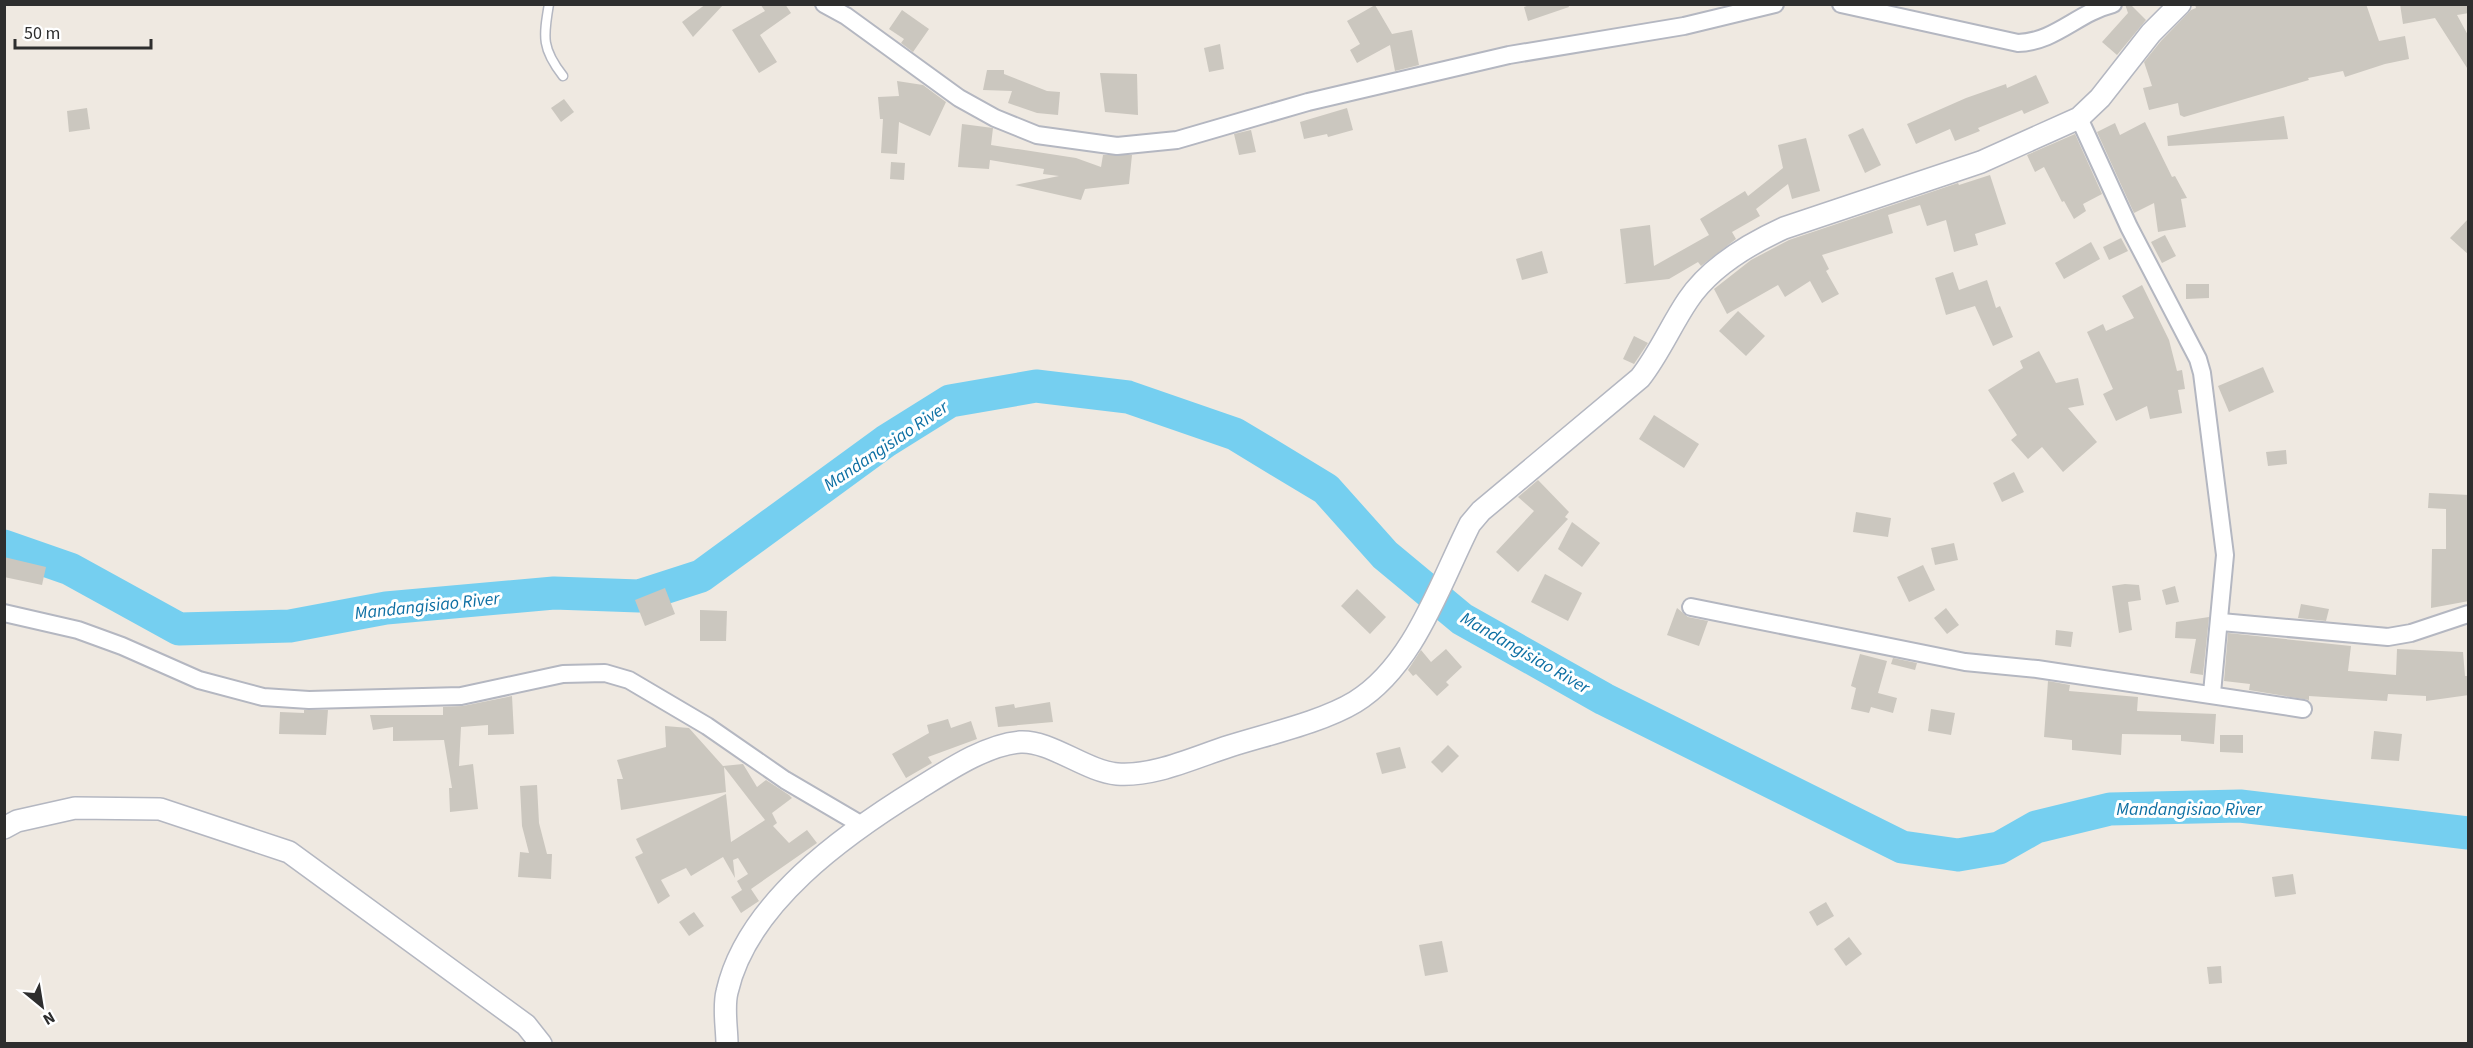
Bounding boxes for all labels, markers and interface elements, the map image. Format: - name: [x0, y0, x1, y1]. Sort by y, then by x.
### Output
- scale bar: [15, 12, 152, 50]
- text: 50 m: [24, 21, 60, 46]
- water label: Mandangisiao River: [819, 395, 954, 497]
- water label: Mandangisiao River: [353, 586, 501, 626]
- water label: Mandangisiao River: [1456, 606, 1595, 701]
- water label: Mandangisiao River: [2116, 797, 2263, 822]
- north arrow: [12, 976, 72, 1036]
- text: N: [39, 1006, 59, 1030]

